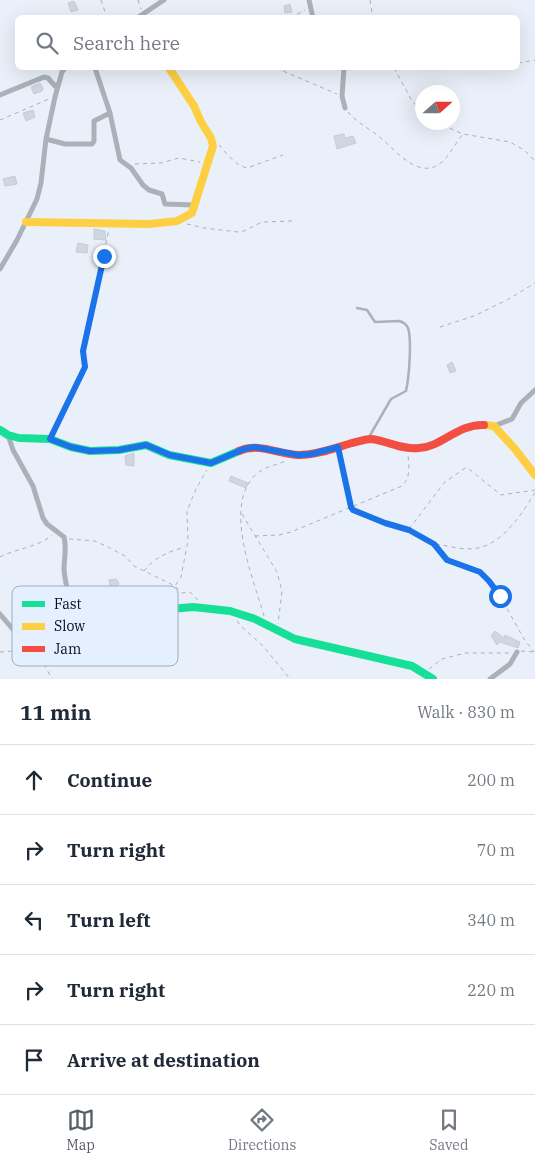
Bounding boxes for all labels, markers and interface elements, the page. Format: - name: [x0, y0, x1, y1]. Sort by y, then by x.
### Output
- search box: [15, 15, 520, 70]
- icon: search: [33, 29, 61, 57]
- text: Search here: [73, 31, 180, 55]
- north arrow: [415, 85, 460, 130]
- route end: [93, 245, 116, 268]
- route start: [489, 585, 512, 608]
- legend: [12, 586, 178, 666]
- text: Fast: [54, 595, 82, 613]
- text: Slow: [54, 617, 85, 635]
- text: Jam: [54, 640, 81, 658]
- text: 11 min: [20, 698, 91, 726]
- text: Walk · 830 m: [417, 702, 515, 722]
- icon: ahead: [20, 766, 48, 794]
- text: Continue: [67, 768, 152, 792]
- text: 200 m: [467, 770, 515, 790]
- icon: right: [20, 836, 48, 864]
- text: Turn right: [67, 838, 165, 862]
- text: 70 m: [477, 840, 515, 860]
- icon: left: [20, 906, 48, 934]
- text: Turn left: [67, 908, 150, 932]
- text: 340 m: [467, 910, 515, 930]
- icon: right: [20, 976, 48, 1004]
- text: Turn right: [67, 978, 165, 1002]
- text: 220 m: [467, 980, 515, 1000]
- icon: arrive: [20, 1046, 48, 1074]
- text: Arrive at destination: [67, 1048, 260, 1072]
- tab: Map: [67, 1106, 95, 1154]
- tab: Directions: [228, 1106, 296, 1154]
- tab: Saved: [429, 1106, 468, 1154]

